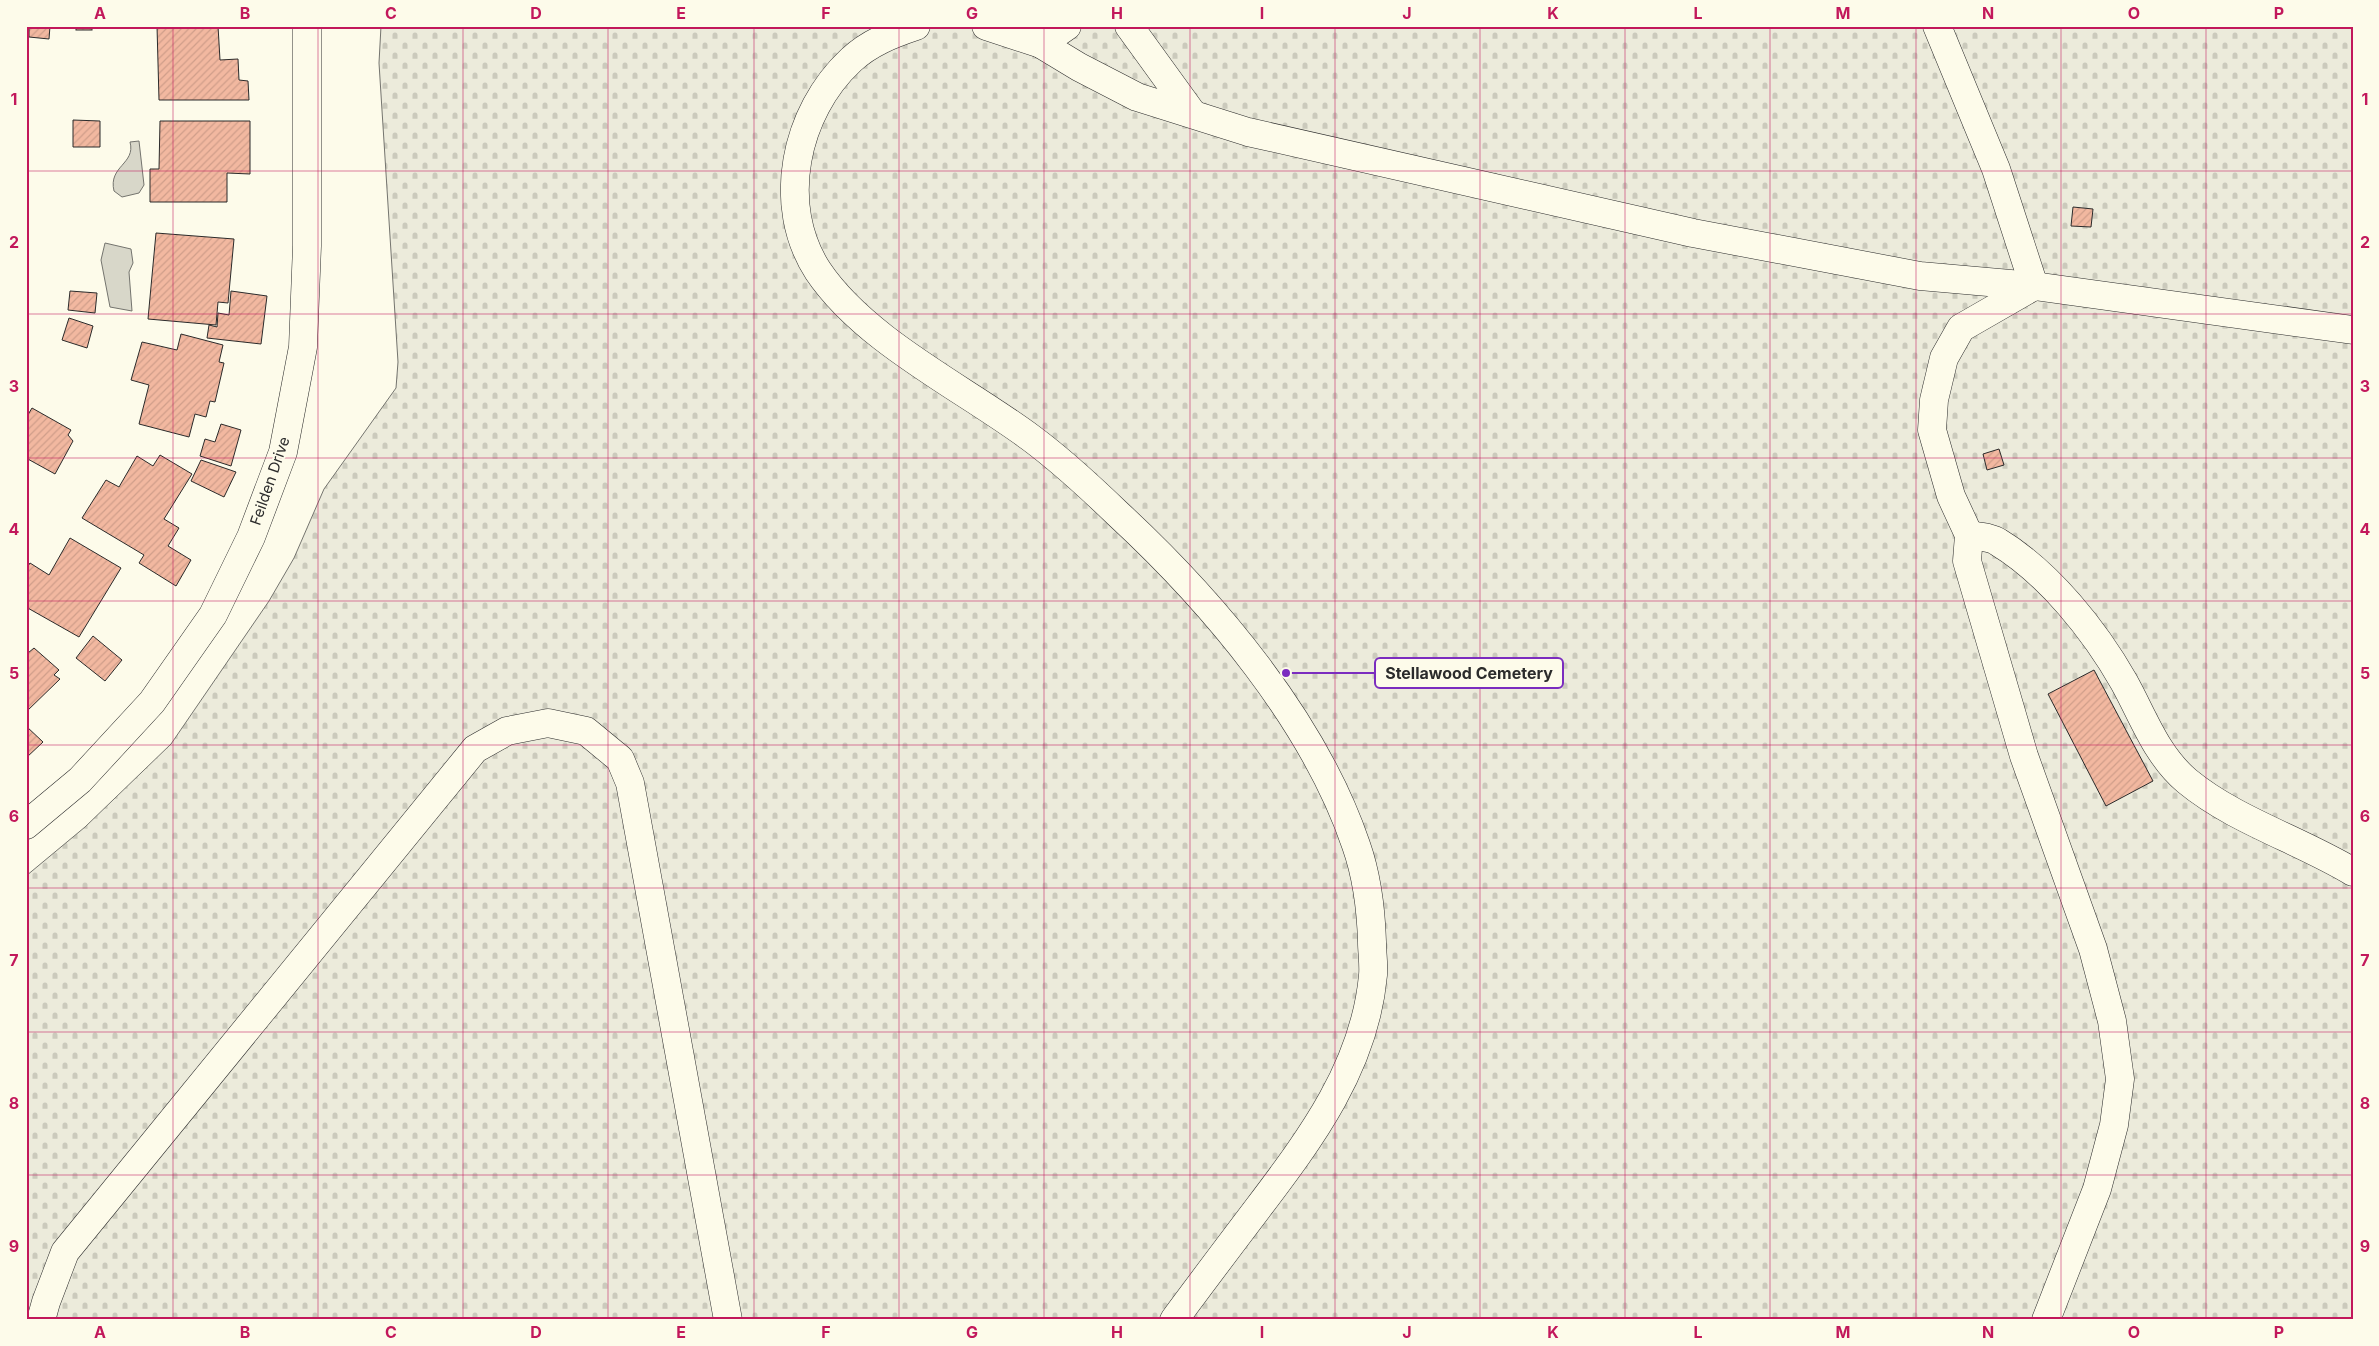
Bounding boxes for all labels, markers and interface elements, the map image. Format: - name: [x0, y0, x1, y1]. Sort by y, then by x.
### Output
- text: A: [94, 3, 106, 23]
- text: B: [240, 3, 250, 23]
- text: C: [385, 3, 397, 23]
- text: D: [530, 3, 542, 23]
- text: E: [676, 3, 686, 23]
- text: F: [821, 3, 831, 23]
- text: G: [966, 3, 978, 23]
- text: H: [1111, 3, 1123, 23]
- text: I: [1260, 3, 1264, 23]
- text: J: [1402, 3, 1412, 23]
- text: K: [1547, 3, 1559, 23]
- text: L: [1693, 3, 1703, 23]
- text: M: [1836, 3, 1850, 23]
- text: N: [1982, 3, 1994, 23]
- text: O: [2128, 3, 2140, 23]
- text: P: [2274, 3, 2284, 23]
- text: 1: [11, 89, 17, 109]
- text: 1: [2362, 89, 2368, 109]
- text: 2: [9, 232, 19, 252]
- text: 2: [2360, 232, 2370, 252]
- text: 3: [9, 376, 19, 396]
- text: 3: [2360, 376, 2370, 396]
- street label: Feilden Drive: [245, 434, 294, 528]
- text: 4: [9, 519, 20, 539]
- text: 4: [2360, 519, 2371, 539]
- callout: Stellawood Cemetery: [1375, 658, 1563, 688]
- text: 5: [9, 663, 19, 683]
- text: Stellawood Cemetery: [1385, 663, 1553, 683]
- text: 5: [2360, 663, 2370, 683]
- text: 6: [9, 806, 19, 826]
- text: 6: [2360, 806, 2370, 826]
- text: 7: [9, 950, 19, 970]
- text: 7: [2360, 950, 2370, 970]
- text: 8: [9, 1093, 19, 1113]
- text: 8: [2360, 1093, 2370, 1113]
- text: 9: [9, 1236, 19, 1256]
- text: 9: [2360, 1236, 2370, 1256]
- text: A: [94, 1322, 106, 1342]
- text: B: [240, 1322, 250, 1342]
- text: C: [385, 1322, 397, 1342]
- text: D: [530, 1322, 542, 1342]
- text: E: [676, 1322, 686, 1342]
- text: F: [821, 1322, 831, 1342]
- text: G: [966, 1322, 978, 1342]
- text: H: [1111, 1322, 1123, 1342]
- text: I: [1260, 1322, 1264, 1342]
- text: J: [1402, 1322, 1412, 1342]
- text: K: [1547, 1322, 1559, 1342]
- text: L: [1693, 1322, 1703, 1342]
- text: M: [1836, 1322, 1850, 1342]
- text: N: [1982, 1322, 1994, 1342]
- text: O: [2128, 1322, 2140, 1342]
- text: P: [2274, 1322, 2284, 1342]

